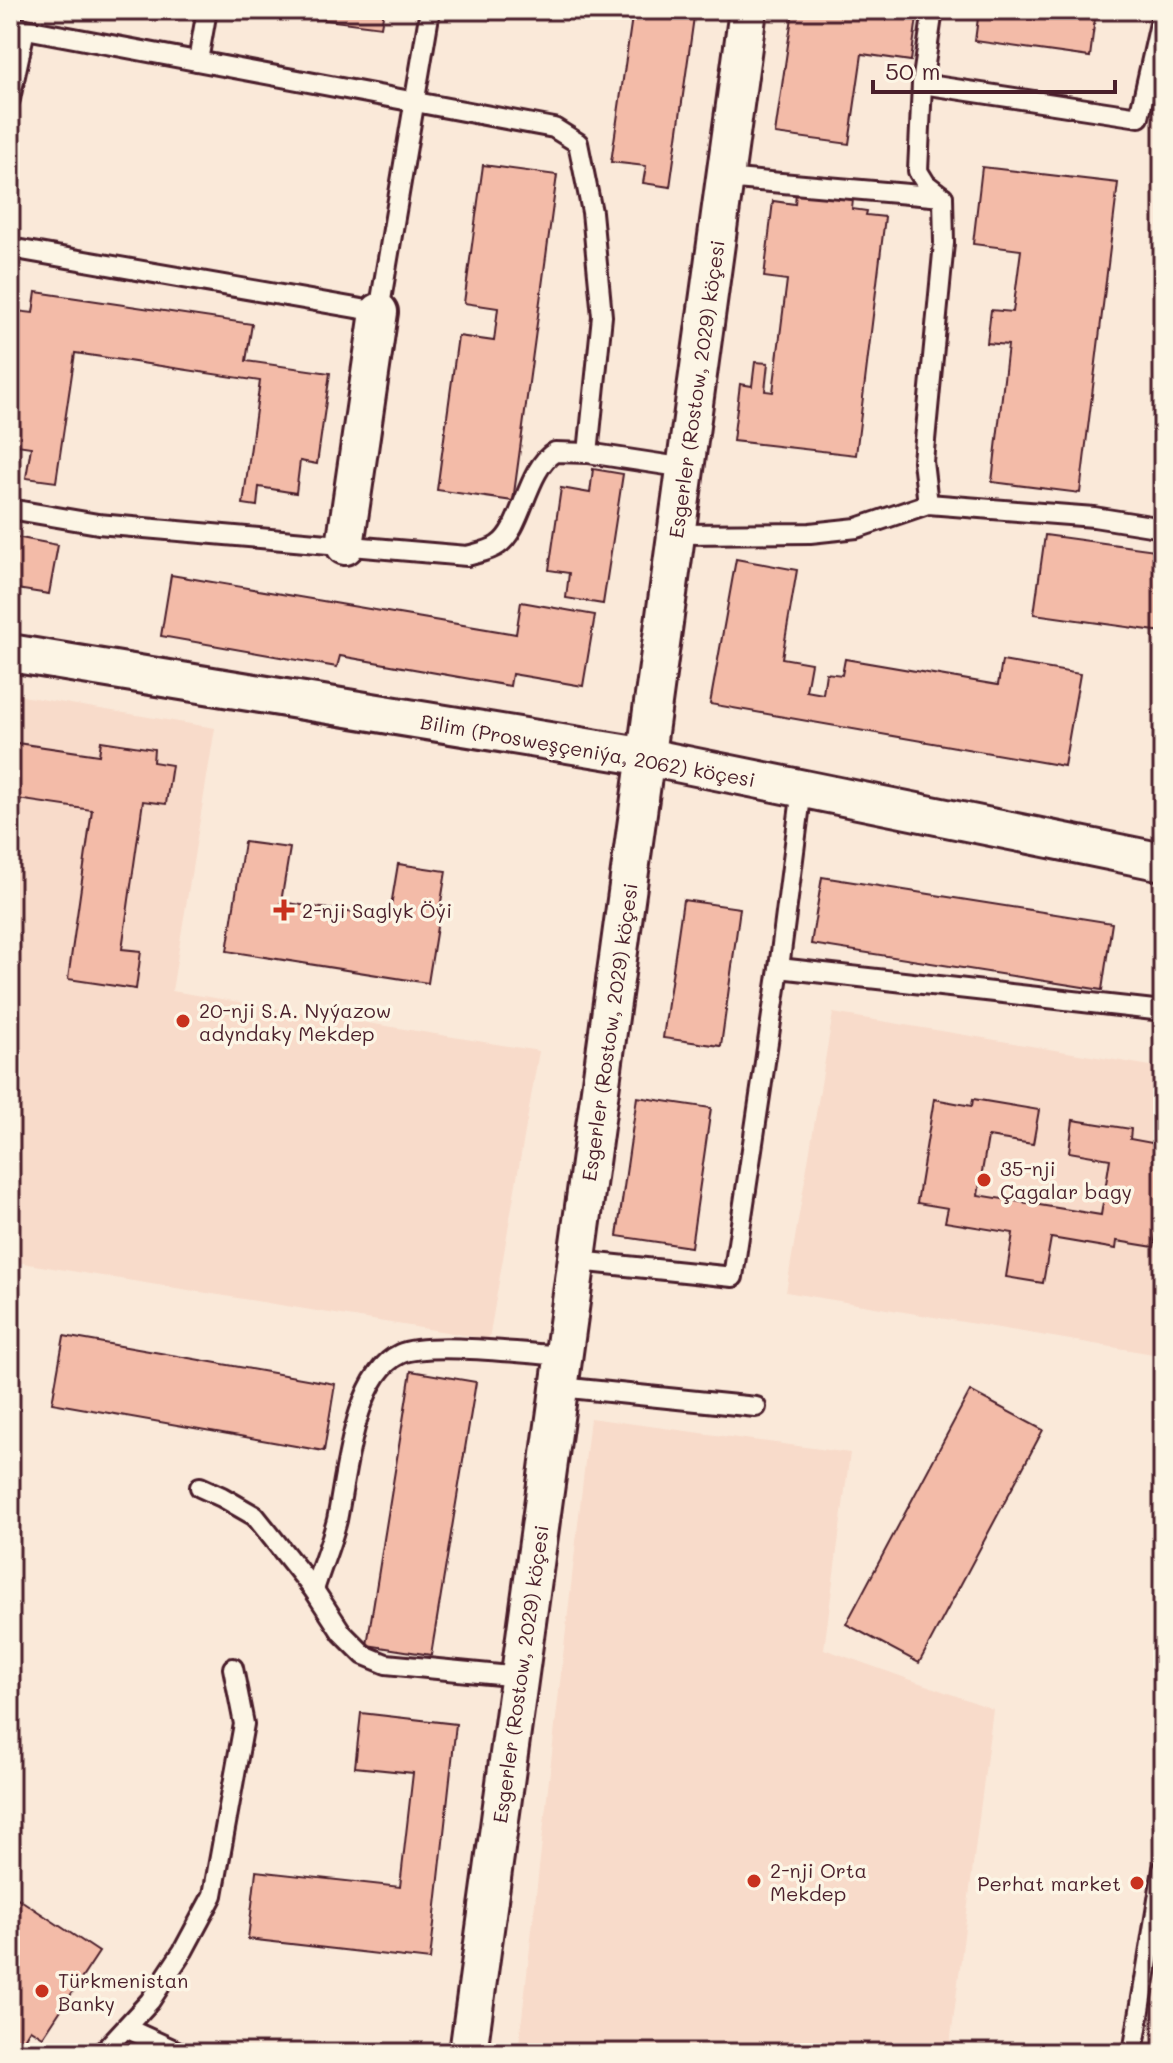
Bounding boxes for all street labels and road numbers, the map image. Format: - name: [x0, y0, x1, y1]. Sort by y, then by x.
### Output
- street label: Esgerler (Rostow, 2029) köçesi: [662, 238, 730, 540]
- street label: Bilim (Prosweşçeniýa, 2062) köçesi: [419, 708, 757, 792]
- street label: Esgerler (Rostow, 2029) köçesi: [575, 881, 643, 1183]
- street label: Esgerler (Rostow, 2029) köçesi: [486, 1523, 554, 1825]

